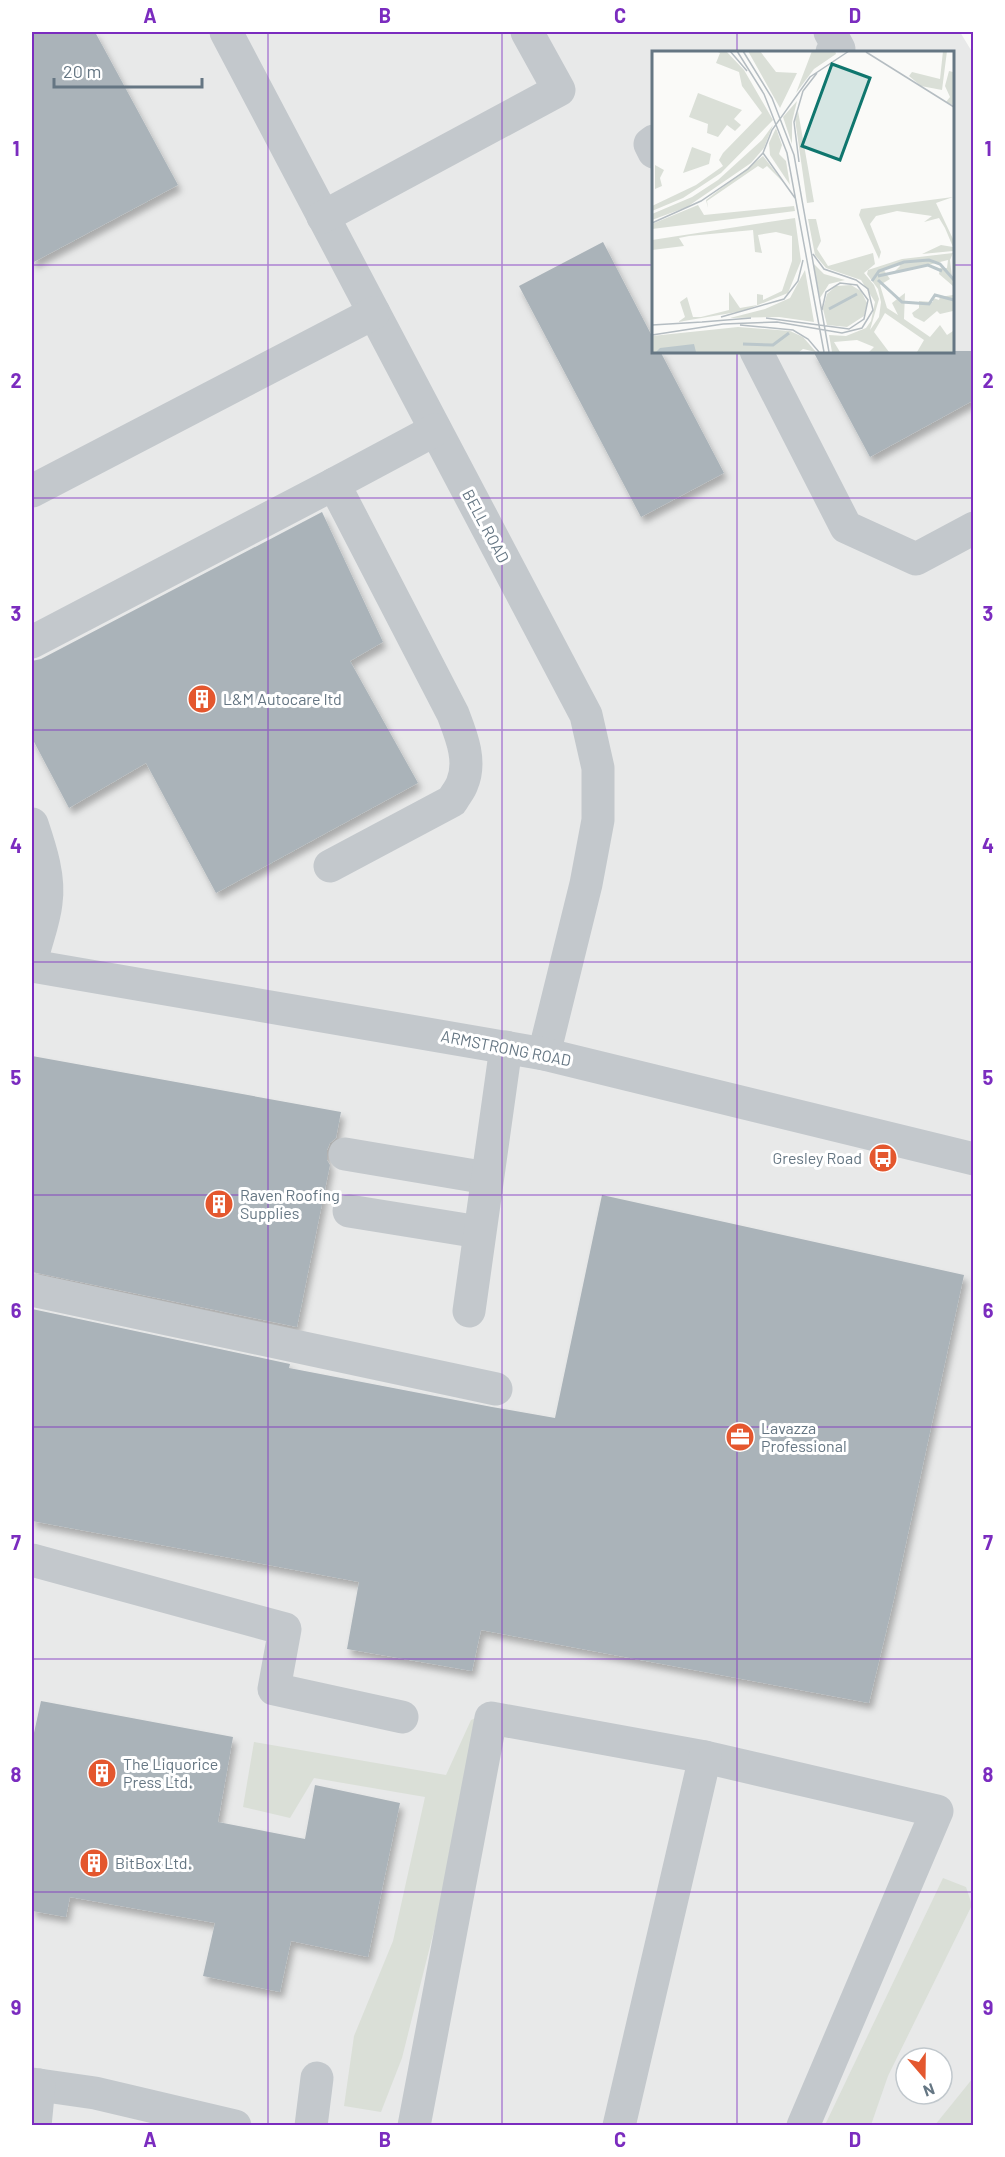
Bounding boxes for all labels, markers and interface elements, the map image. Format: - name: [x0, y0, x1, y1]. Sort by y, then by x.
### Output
- text: A: [143, 3, 157, 27]
- text: B: [379, 3, 391, 27]
- text: C: [614, 3, 626, 27]
- text: D: [849, 3, 861, 27]
- scale bar: [54, 51, 202, 89]
- inset map: [652, 51, 954, 352]
- text: 20 m: [63, 60, 101, 82]
- text: 1: [12, 136, 20, 160]
- text: 1: [984, 136, 992, 160]
- text: 2: [10, 368, 22, 392]
- text: 2: [982, 368, 994, 392]
- street label: BELL ROAD: [459, 486, 514, 566]
- text: 3: [11, 601, 21, 625]
- text: 3: [983, 601, 993, 625]
- building icon: L&M Autocare ltd: [186, 683, 218, 715]
- place label: L&M Autocare ltd: [223, 689, 342, 708]
- text: 4: [10, 833, 22, 857]
- text: 4: [982, 833, 994, 857]
- street label: ARMSTRONG ROAD: [440, 1026, 573, 1069]
- text: 5: [11, 1065, 22, 1089]
- text: 5: [983, 1065, 994, 1089]
- bus stop icon: Gresley Road: [867, 1142, 899, 1174]
- place label: Gresley Road: [772, 1148, 862, 1167]
- place label: Raven Roofing Supplies: [240, 1185, 340, 1222]
- building icon: Raven Roofing Supplies: [203, 1188, 235, 1220]
- text: 6: [11, 1298, 22, 1322]
- text: 6: [983, 1298, 994, 1322]
- place label: Lavazza Professional: [761, 1418, 847, 1455]
- office icon: Lavazza Professional: [724, 1421, 756, 1453]
- text: 7: [11, 1530, 21, 1554]
- text: 7: [983, 1530, 993, 1554]
- place label: The Liquorice Press Ltd.: [123, 1754, 218, 1791]
- building icon: The Liquorice Press Ltd.: [86, 1757, 118, 1789]
- text: 8: [11, 1762, 22, 1786]
- text: 8: [983, 1762, 994, 1786]
- building icon: BitBox Ltd.: [78, 1847, 110, 1879]
- place label: BitBox Ltd.: [115, 1853, 192, 1872]
- text: 9: [11, 1995, 21, 2019]
- text: 9: [983, 1995, 993, 2019]
- north arrow: [894, 2046, 954, 2106]
- text: N: [921, 2080, 938, 2101]
- text: A: [143, 2127, 157, 2151]
- text: B: [379, 2127, 391, 2151]
- text: C: [614, 2127, 626, 2151]
- text: D: [849, 2127, 861, 2151]

